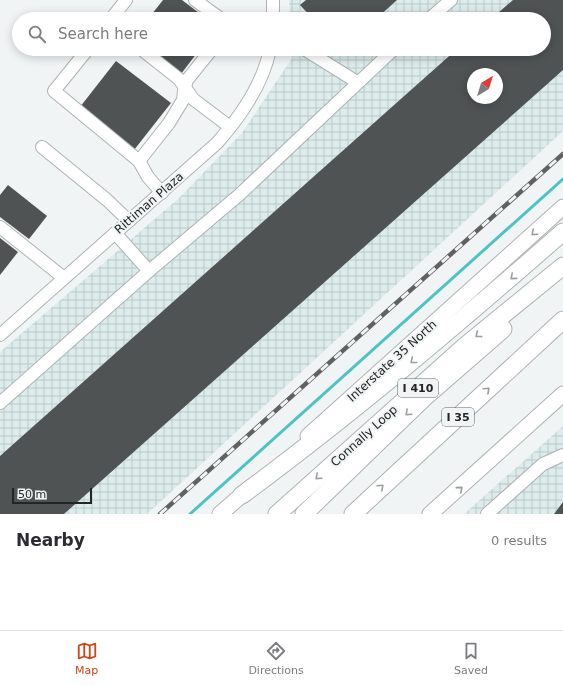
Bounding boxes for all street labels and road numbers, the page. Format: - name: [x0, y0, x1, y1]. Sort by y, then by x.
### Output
- street label: Rittiman Plaza: [112, 169, 186, 237]
- street label: Interstate 35 North: [345, 317, 439, 405]
- road number: I 410: [398, 379, 438, 397]
- street label: Connally Loop: [328, 402, 400, 470]
- road number: I 35: [442, 408, 474, 426]

